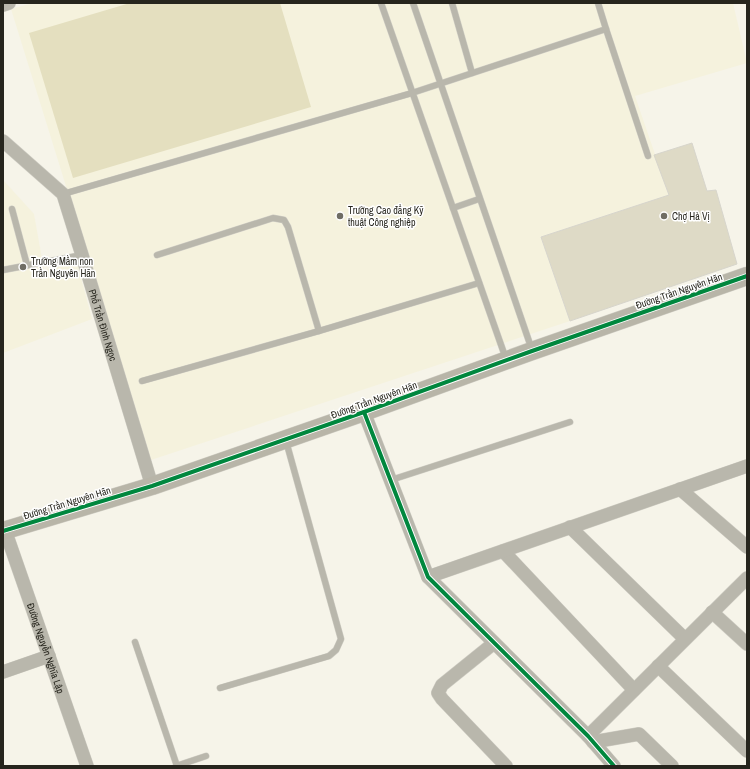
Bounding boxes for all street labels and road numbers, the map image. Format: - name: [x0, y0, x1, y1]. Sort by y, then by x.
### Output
- street label: Đường Trần Nguyên Hãn: [634, 270, 724, 312]
- street label: Phố Trần Đình Ngọc: [86, 287, 120, 362]
- street label: Đường Trần Nguyên Hãn: [329, 378, 419, 422]
- street label: Đường Trần Nguyên Hãn: [22, 484, 112, 522]
- street label: Đường Nguyễn Nghĩa Lập: [24, 601, 68, 695]

